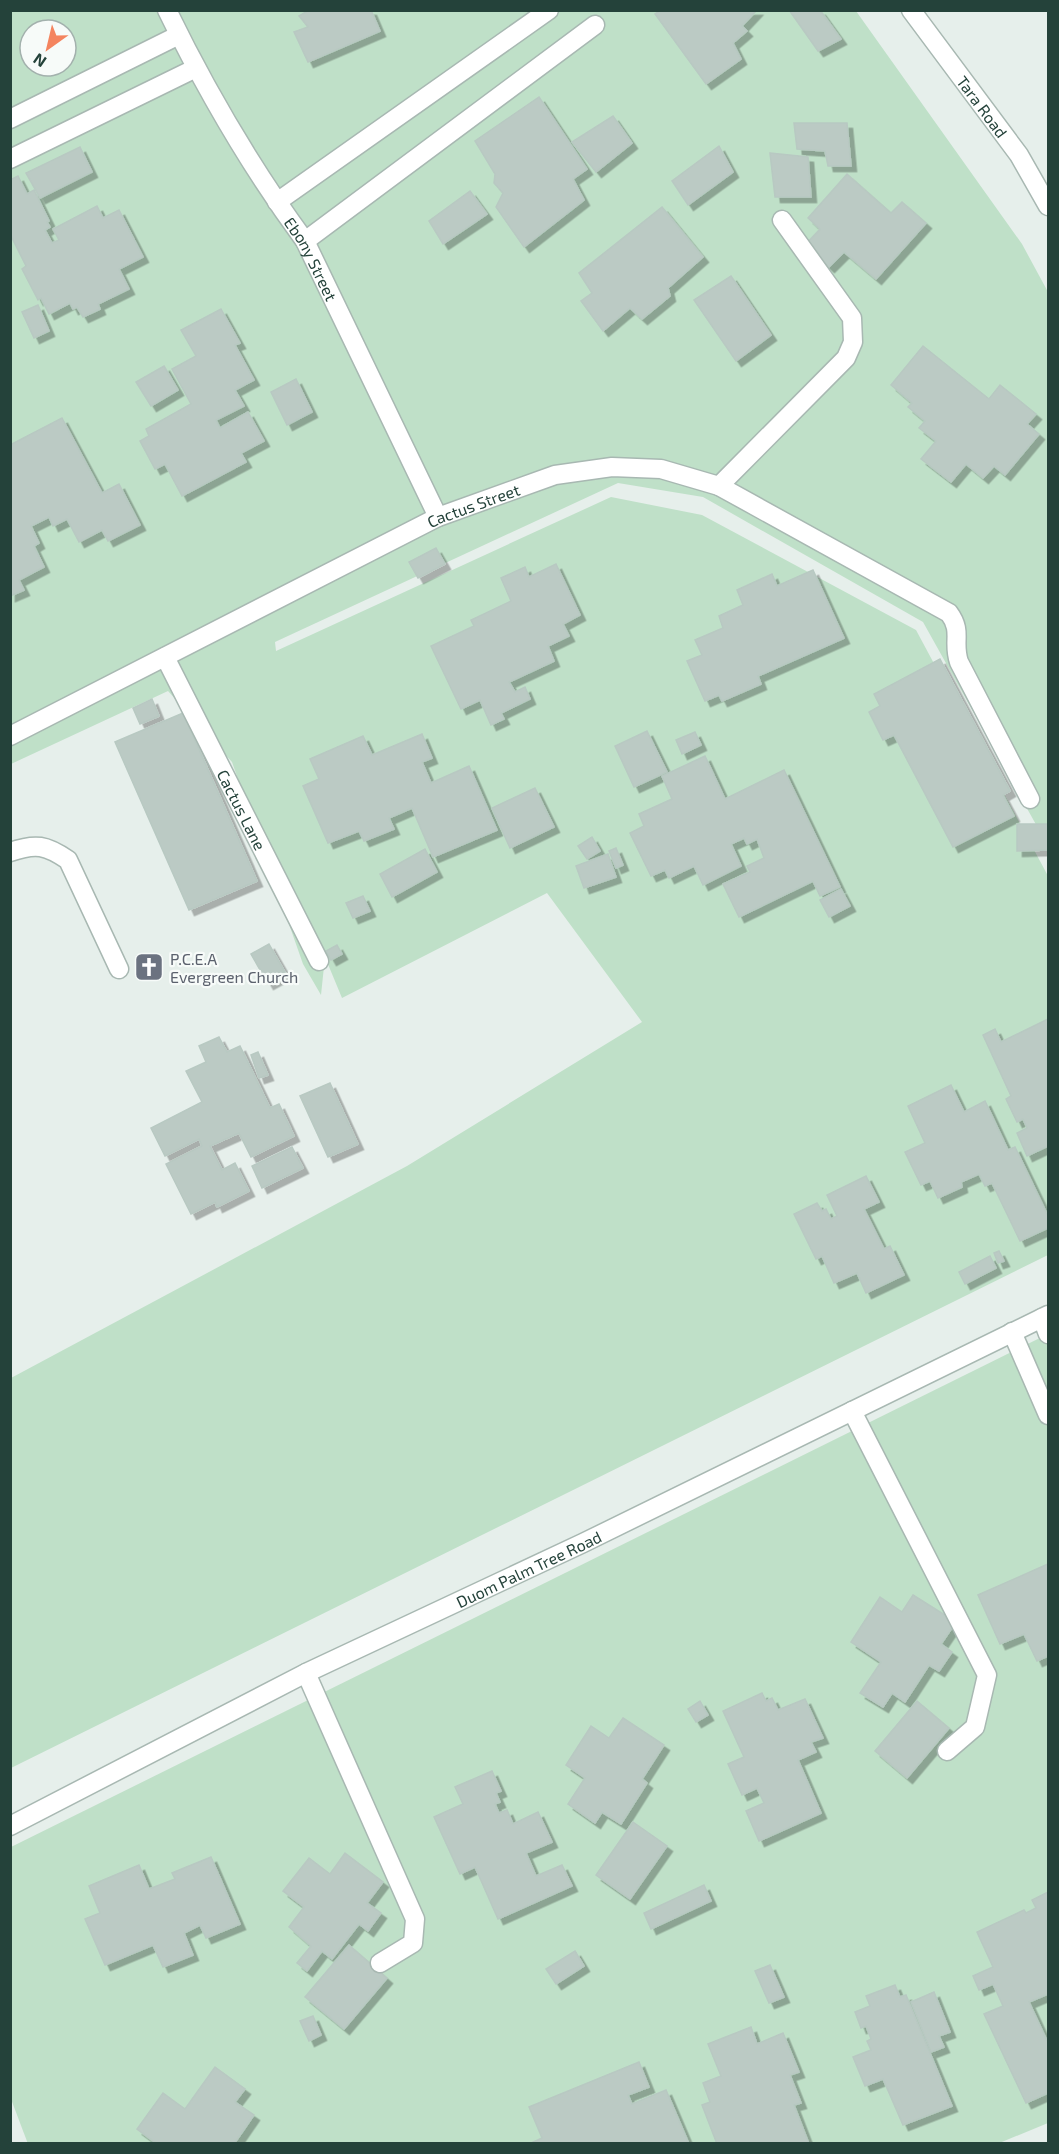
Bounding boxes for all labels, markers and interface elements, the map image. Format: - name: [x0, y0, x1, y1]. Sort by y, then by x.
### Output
- north arrow: [18, 18, 78, 78]
- text: N: [29, 50, 49, 72]
- street label: Tara Road: [953, 72, 1012, 141]
- street label: Ebony Street: [281, 213, 342, 304]
- street label: Cactus Street: [424, 479, 522, 531]
- street label: Cactus Lane: [214, 766, 271, 853]
- place label: P.C.E.A Evergreen Church: [170, 949, 298, 986]
- church icon: P.C.E.A Evergreen Church: [133, 951, 165, 983]
- street label: Duom Palm Tree Road: [453, 1526, 604, 1611]

